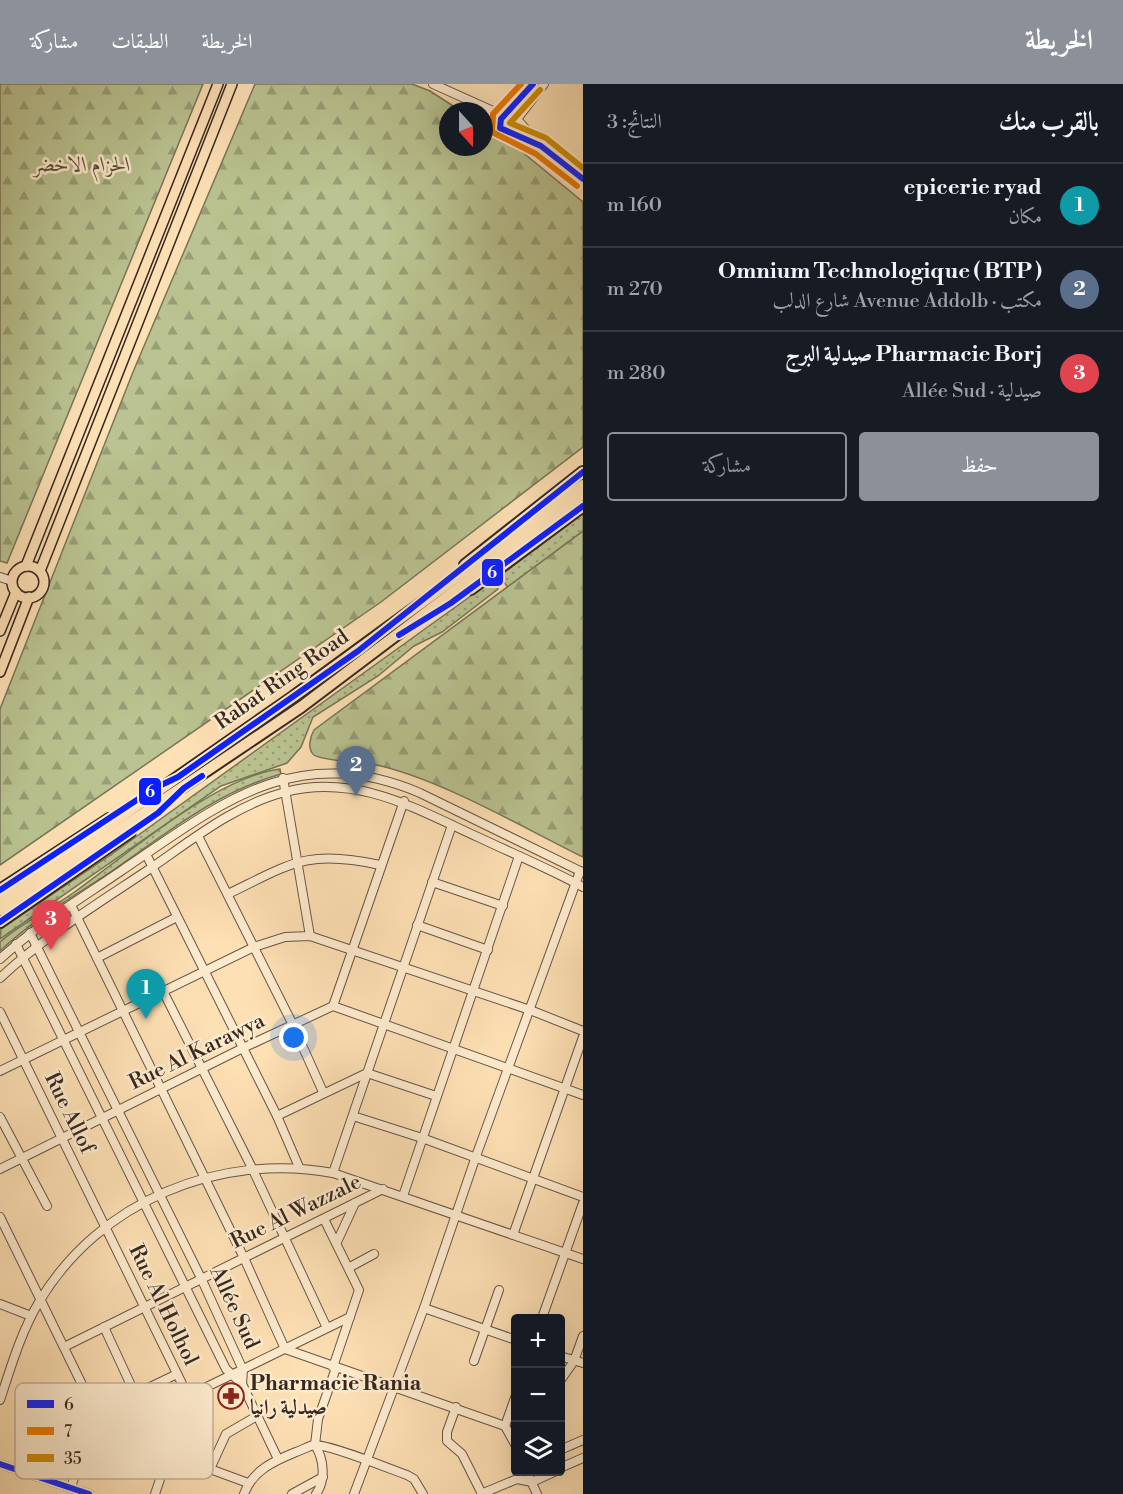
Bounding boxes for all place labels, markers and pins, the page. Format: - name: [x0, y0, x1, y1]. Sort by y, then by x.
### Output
- pin: 2: [336, 746, 376, 796]
- pin: 3: [32, 900, 70, 950]
- pin: 1: [126, 970, 166, 1019]
- place label: Pharmacie Rania صيدلية رانيا: [250, 1371, 422, 1421]
- pharmacy icon: Pharmacie Rania صيدلية رانيا: [216, 1381, 246, 1411]

